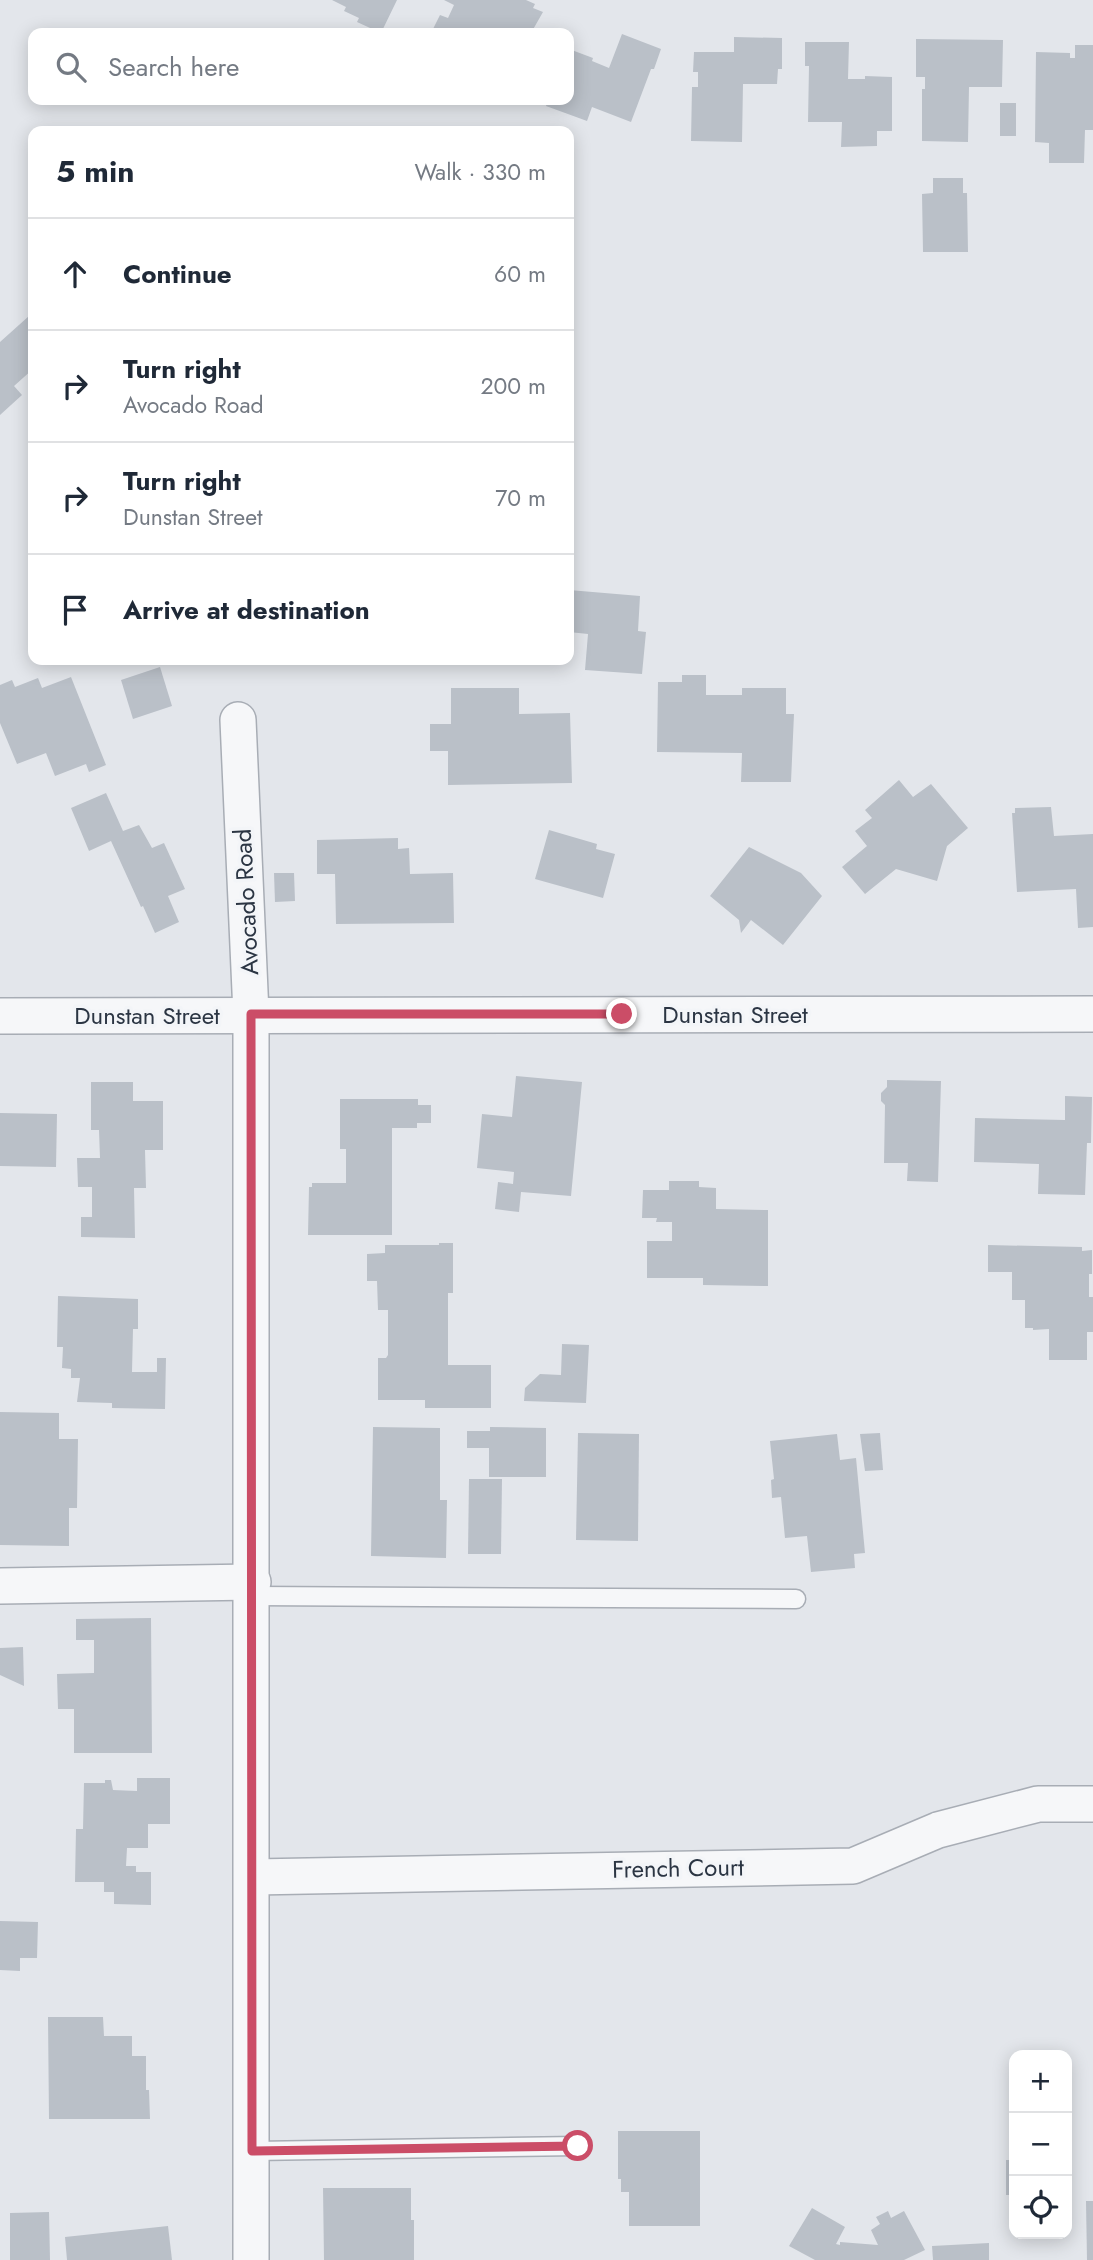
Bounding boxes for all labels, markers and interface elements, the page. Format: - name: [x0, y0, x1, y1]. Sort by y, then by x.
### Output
- search box: [28, 28, 574, 105]
- icon: search: [52, 48, 90, 86]
- text: Search here: [108, 48, 240, 86]
- text: 5 min: [56, 150, 134, 193]
- text: Walk · 330 m: [415, 155, 546, 189]
- icon: ahead: [56, 255, 94, 293]
- text: Continue: [123, 255, 232, 293]
- text: 60 m: [494, 257, 546, 291]
- text: Turn right: [123, 350, 241, 388]
- icon: right: [56, 367, 94, 405]
- text: 200 m: [480, 369, 546, 403]
- text: Avocado Road: [123, 388, 264, 422]
- text: Turn right: [123, 462, 241, 500]
- icon: right: [56, 479, 94, 517]
- text: 70 m: [495, 481, 546, 515]
- text: Dunstan Street: [123, 500, 263, 534]
- icon: arrive: [56, 591, 94, 629]
- text: Arrive at destination: [123, 591, 370, 629]
- street label: Avocado Road: [225, 828, 267, 976]
- street label: Dunstan Street: [662, 997, 808, 1032]
- street label: Dunstan Street: [74, 998, 220, 1033]
- route end: [606, 998, 637, 1029]
- street label: French Court: [612, 1849, 744, 1887]
- map controls: [1009, 2050, 1072, 2239]
- button: +: [1009, 2050, 1072, 2113]
- button: −: [1009, 2113, 1072, 2176]
- route start: [562, 2130, 593, 2161]
- button: locate: [1009, 2176, 1072, 2239]

